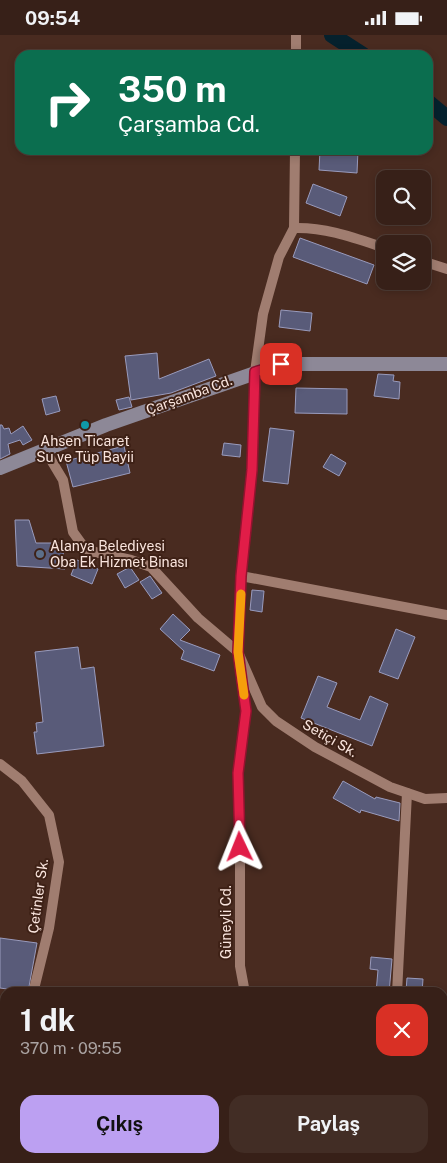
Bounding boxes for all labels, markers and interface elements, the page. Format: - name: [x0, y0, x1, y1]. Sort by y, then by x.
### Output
- text: 09:54: [25, 7, 80, 29]
- text: 350 m: [118, 69, 227, 110]
- icon: right: [35, 70, 100, 135]
- text: Çarşamba Cd.: [118, 111, 260, 137]
- map controls: [376, 170, 431, 290]
- button: search: [376, 170, 431, 225]
- button: layers: [376, 235, 431, 290]
- pin: [260, 343, 302, 385]
- icon: arrive: [267, 350, 295, 378]
- street label: Çarşamba Cd.: [144, 372, 234, 418]
- marker: Ahsen Ticaret Su ve Tüp Bayii: [79, 419, 91, 431]
- place label: Ahsen Ticaret Su ve Tüp Bayii: [36, 433, 134, 465]
- place label: Alanya Belediyesi Oba Ek Hizmet Binası: [50, 538, 188, 570]
- marker: Alanya Belediyesi Oba Ek Hizmet Binası: [34, 548, 46, 560]
- street label: Setiçi Sk.: [300, 716, 360, 760]
- position arrow: [213, 820, 265, 872]
- street label: Çetinler Sk.: [25, 858, 51, 934]
- street label: Güneyli Cd.: [218, 885, 234, 959]
- text: 1 dk: [20, 1002, 75, 1038]
- button: close: [376, 1004, 428, 1056]
- text: 370 m · 09:55: [20, 1039, 122, 1058]
- button: Çıkış: [20, 1095, 219, 1153]
- button: Paylaş: [229, 1095, 428, 1153]

